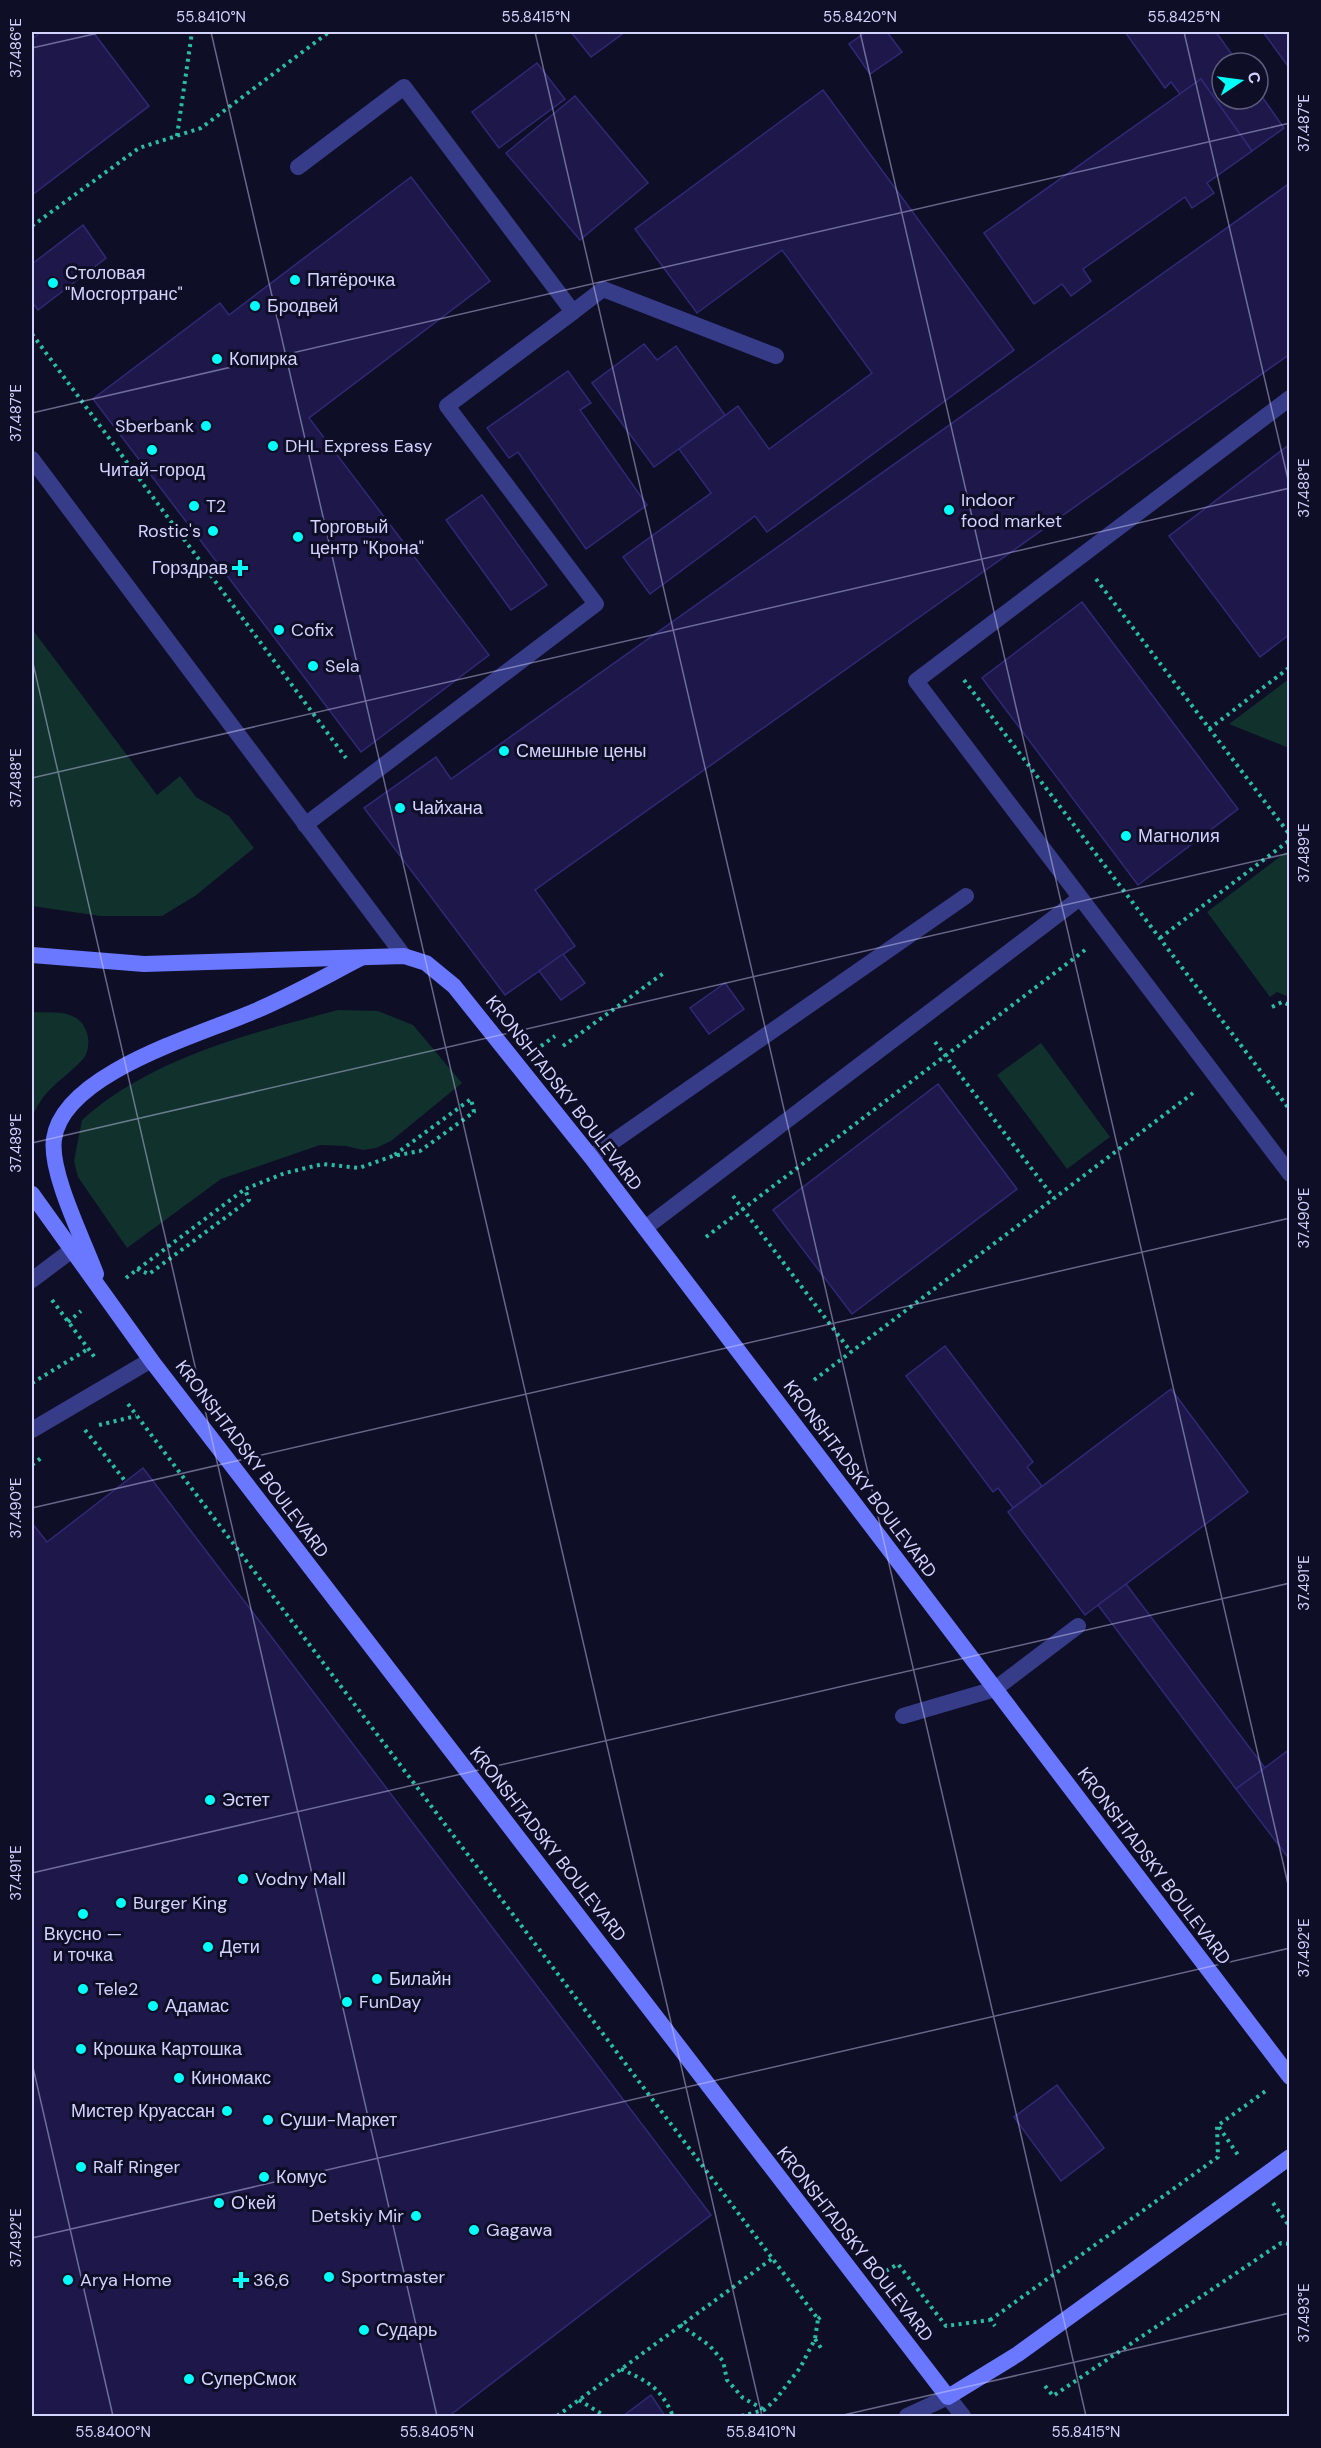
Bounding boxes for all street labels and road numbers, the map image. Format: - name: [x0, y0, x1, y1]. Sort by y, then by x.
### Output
- street label: KRONSHTADSKY BOULEVARD: [480, 991, 648, 1195]
- street label: KRONSHTADSKY BOULEVARD: [170, 1356, 334, 1562]
- street label: KRONSHTADSKY BOULEVARD: [778, 1376, 942, 1582]
- street label: KRONSHTADSKY BOULEVARD: [464, 1742, 632, 1946]
- street label: KRONSHTADSKY BOULEVARD: [1072, 1763, 1236, 1969]
- street label: KRONSHTADSKY BOULEVARD: [771, 2142, 939, 2346]

